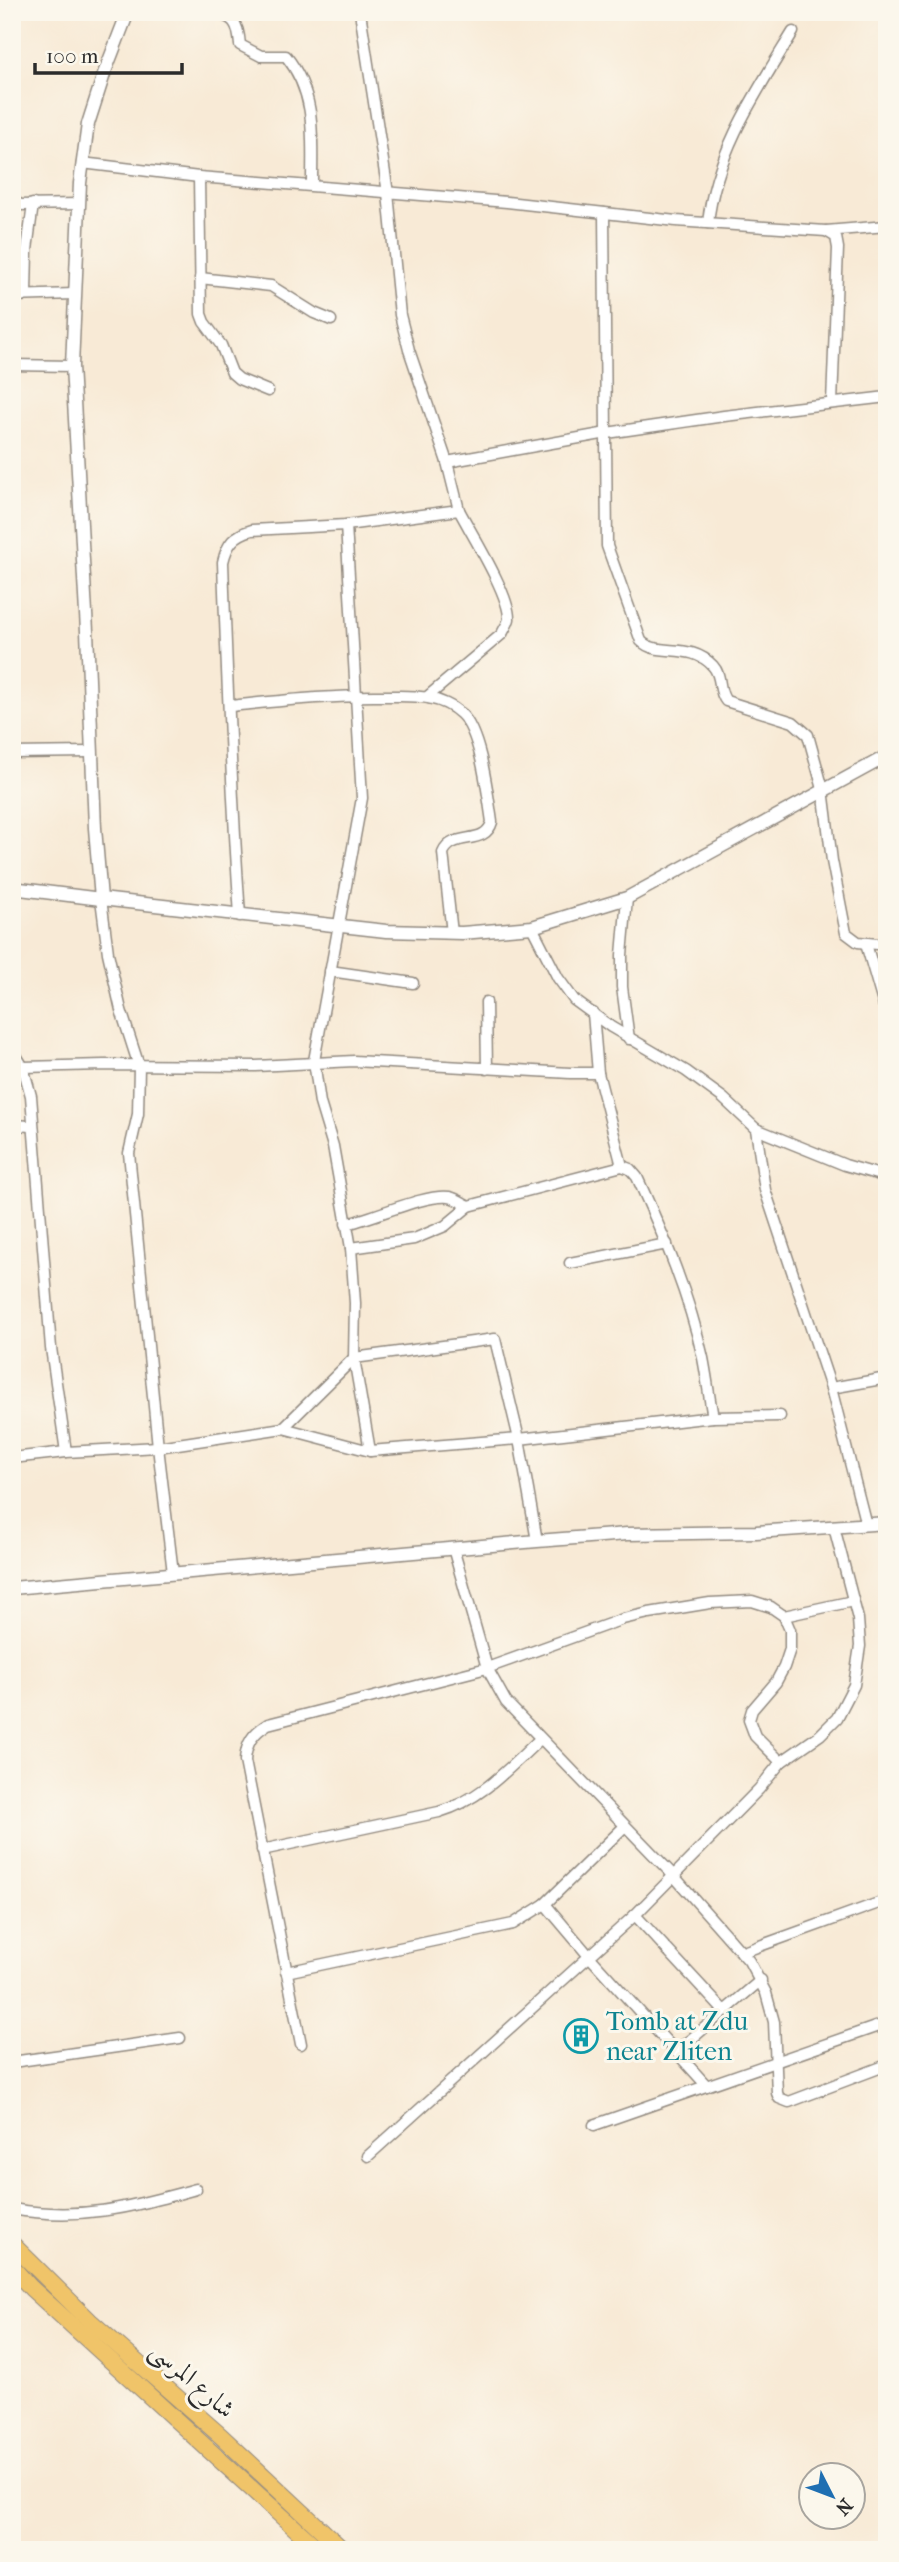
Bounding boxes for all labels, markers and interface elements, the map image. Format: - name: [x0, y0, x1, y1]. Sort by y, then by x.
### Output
- scale bar: [35, 32, 182, 76]
- text: 100 m: [46, 44, 99, 68]
- place label: Tomb at Zdu near Zliten: [606, 2006, 748, 2067]
- building icon: Tomb at Zdu near Zliten: [562, 2017, 600, 2055]
- street label: شارع المرسى: [140, 2334, 241, 2429]
- north arrow: [797, 2460, 867, 2530]
- text: N: [831, 2494, 857, 2520]

